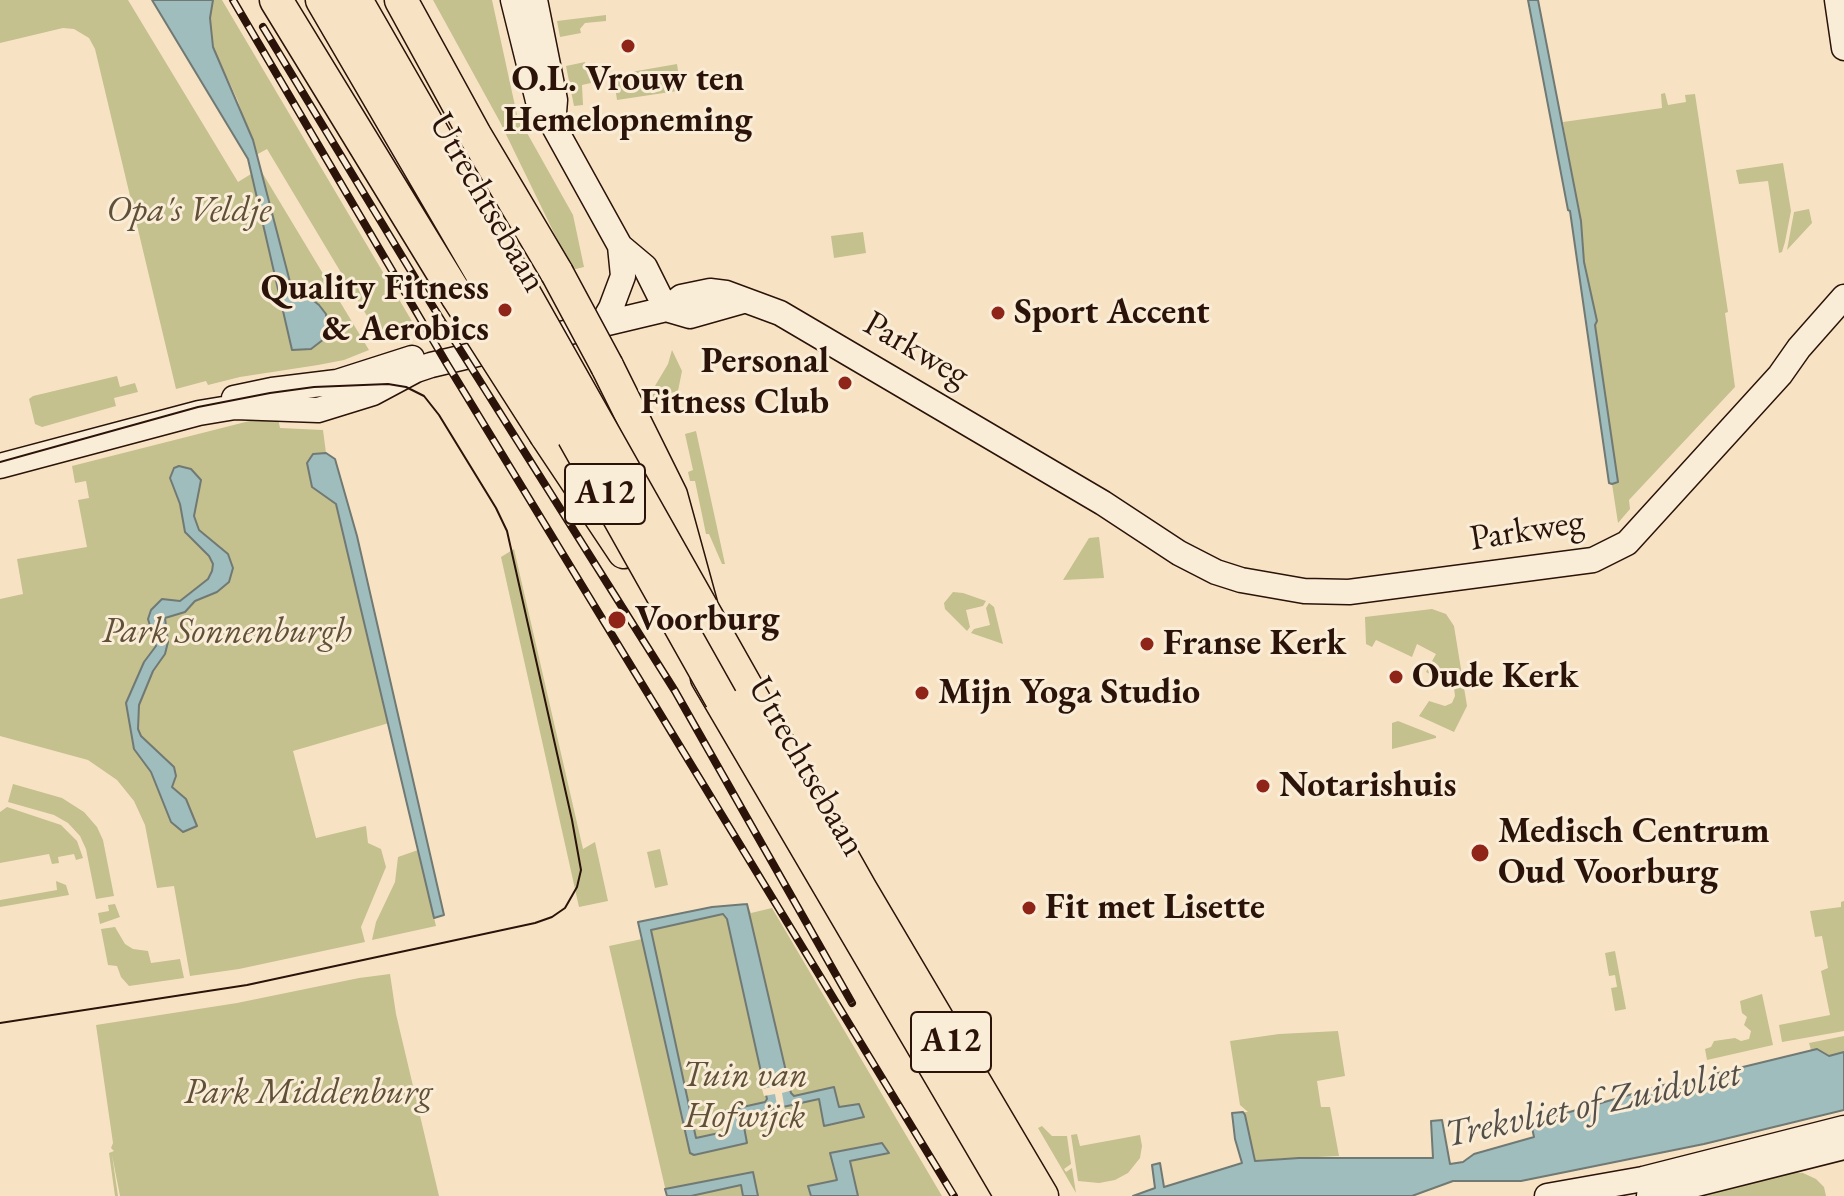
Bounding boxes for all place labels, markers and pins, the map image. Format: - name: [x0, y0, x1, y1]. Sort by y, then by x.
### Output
- marker: O.L. Vrouw ten Hemelopneming: [619, 37, 637, 55]
- place label: O.L. Vrouw ten Hemelopneming: [504, 58, 752, 143]
- place label: Quality Fitness & Aerobics: [261, 267, 489, 352]
- place label: Sport Accent: [1014, 291, 1210, 335]
- marker: Quality Fitness & Aerobics: [496, 301, 514, 319]
- marker: Sport Accent: [989, 304, 1007, 322]
- place label: Personal Fitness Club: [641, 340, 829, 425]
- marker: Personal Fitness Club: [836, 374, 854, 392]
- place label: Voorburg: [635, 598, 780, 642]
- marker: Voorburg: [606, 609, 628, 631]
- place label: Franse Kerk: [1163, 622, 1346, 666]
- marker: Franse Kerk: [1138, 635, 1156, 653]
- place label: Oude Kerk: [1412, 655, 1578, 699]
- marker: Oude Kerk: [1387, 668, 1405, 686]
- place label: Mijn Yoga Studio: [938, 671, 1200, 715]
- marker: Mijn Yoga Studio: [913, 684, 931, 702]
- place label: Notarishuis: [1279, 764, 1456, 808]
- marker: Notarishuis: [1254, 777, 1272, 795]
- place label: Medisch Centrum Oud Voorburg: [1498, 810, 1769, 895]
- marker: Medisch Centrum Oud Voorburg: [1469, 842, 1491, 864]
- place label: Fit met Lisette: [1045, 886, 1265, 930]
- marker: Fit met Lisette: [1020, 899, 1038, 917]

